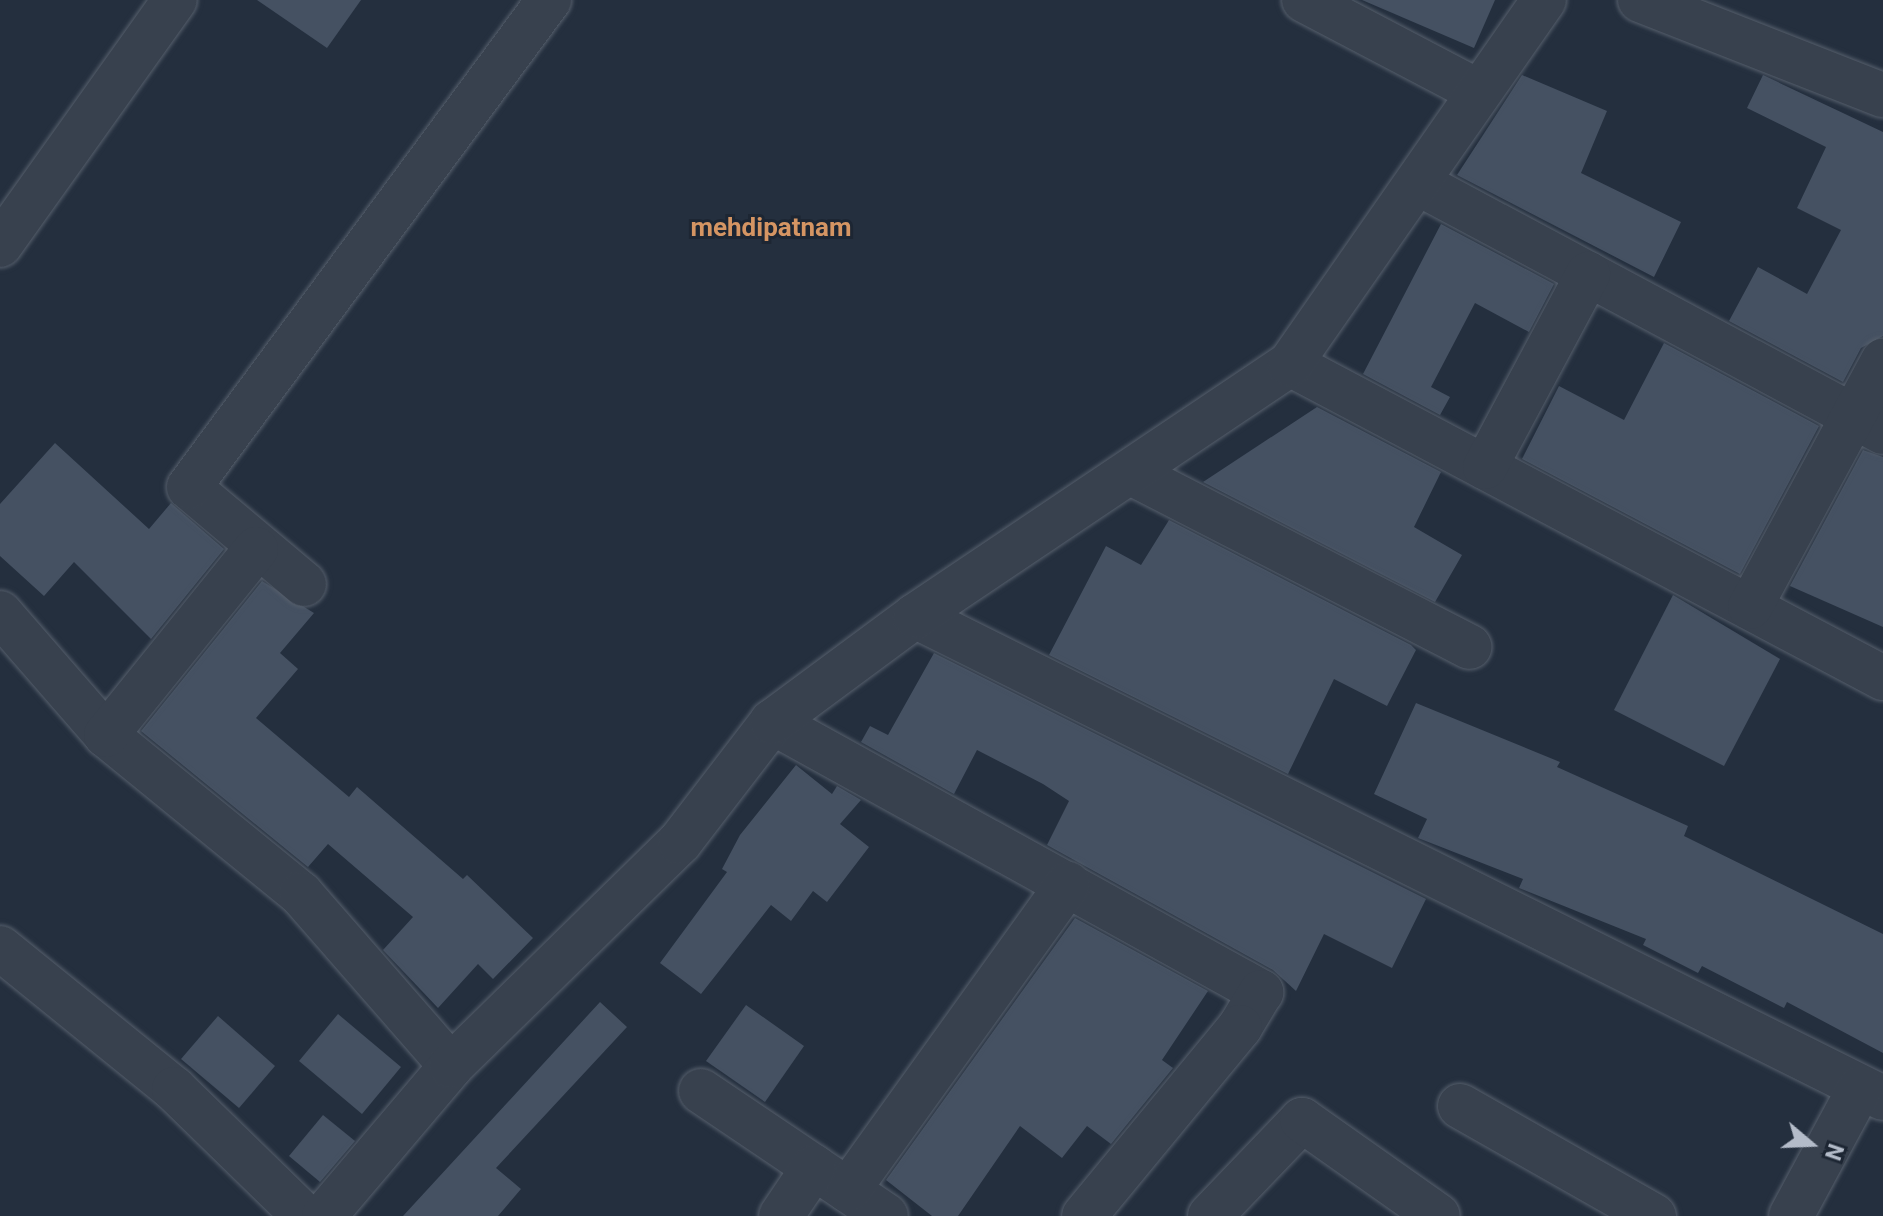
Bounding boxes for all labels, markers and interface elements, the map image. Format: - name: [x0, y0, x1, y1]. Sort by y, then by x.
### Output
- district label: mehdipatnam: [691, 212, 851, 244]
- north arrow: [1771, 1104, 1851, 1184]
- text: N: [1820, 1141, 1849, 1163]

